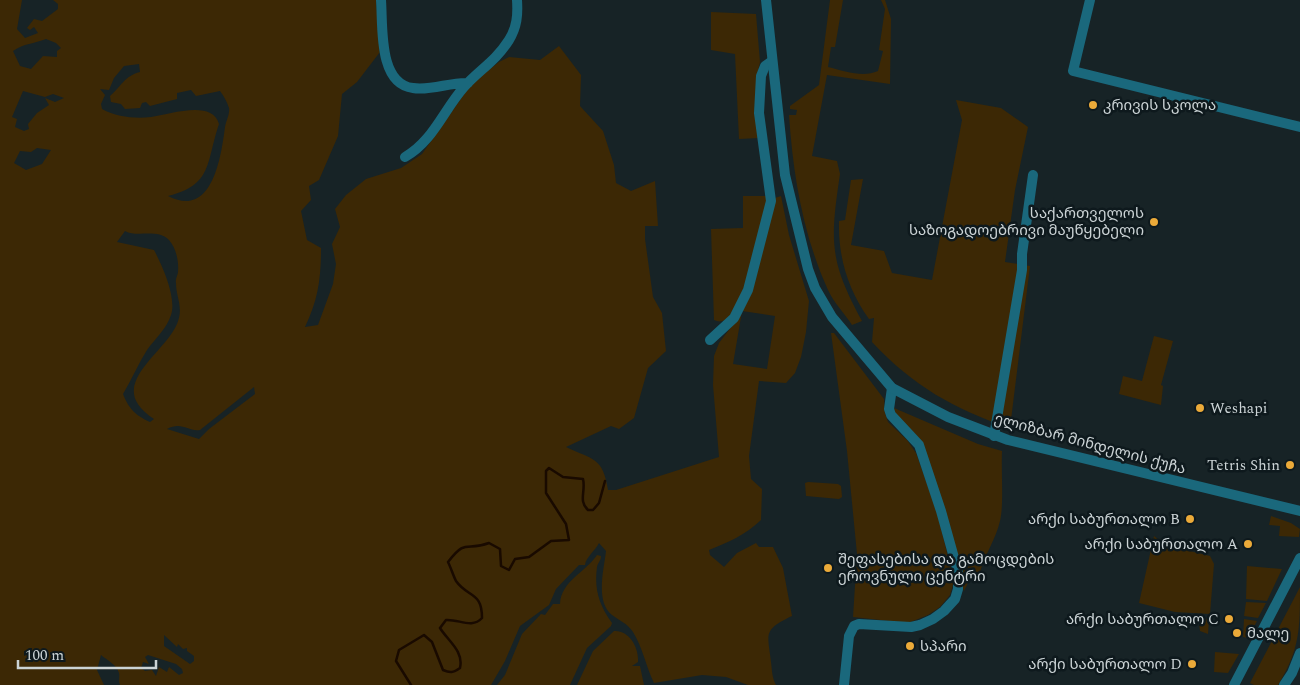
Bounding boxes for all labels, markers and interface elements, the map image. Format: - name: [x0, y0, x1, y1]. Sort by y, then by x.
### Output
- place label: კრივის სკოლა: [1103, 94, 1216, 117]
- marker: კრივის სკოლა: [1087, 99, 1099, 111]
- place label: საქართველოს საზოგადოებრივი მაუწყებელი: [909, 202, 1144, 242]
- marker: საქართველოს საზოგადოებრივი მაუწყებელი: [1148, 216, 1160, 228]
- place label: Weshapi: [1210, 397, 1267, 420]
- marker: Weshapi: [1194, 402, 1206, 414]
- street label: ელიზბარ მინდელის ქუჩა: [992, 407, 1188, 481]
- place label: Tetris Shin: [1207, 454, 1280, 477]
- marker: Tetris Shin: [1284, 459, 1296, 471]
- place label: არქი საბურთალო B: [1028, 508, 1180, 531]
- marker: არქი საბურთალო B: [1184, 513, 1196, 525]
- place label: არქი საბურთალო A: [1085, 533, 1238, 556]
- marker: არქი საბურთალო A: [1242, 538, 1254, 550]
- place label: შეფასებისა და გამოცდების ეროვნული ცენტრი: [838, 548, 1054, 588]
- marker: შეფასებისა და გამოცდების ეროვნული ცენტრი: [822, 562, 834, 574]
- place label: არქი საბურთალო C: [1066, 608, 1219, 631]
- marker: არქი საბურთალო C: [1223, 613, 1235, 625]
- place label: მალე: [1247, 622, 1289, 645]
- marker: მალე: [1231, 627, 1243, 639]
- place label: სპარი: [920, 635, 967, 658]
- scale bar: [18, 638, 155, 670]
- marker: სპარი: [904, 640, 916, 652]
- text: 100 m: [25, 644, 64, 667]
- place label: არქი საბურთალო D: [1028, 653, 1182, 676]
- marker: არქი საბურთალო D: [1186, 658, 1198, 670]

